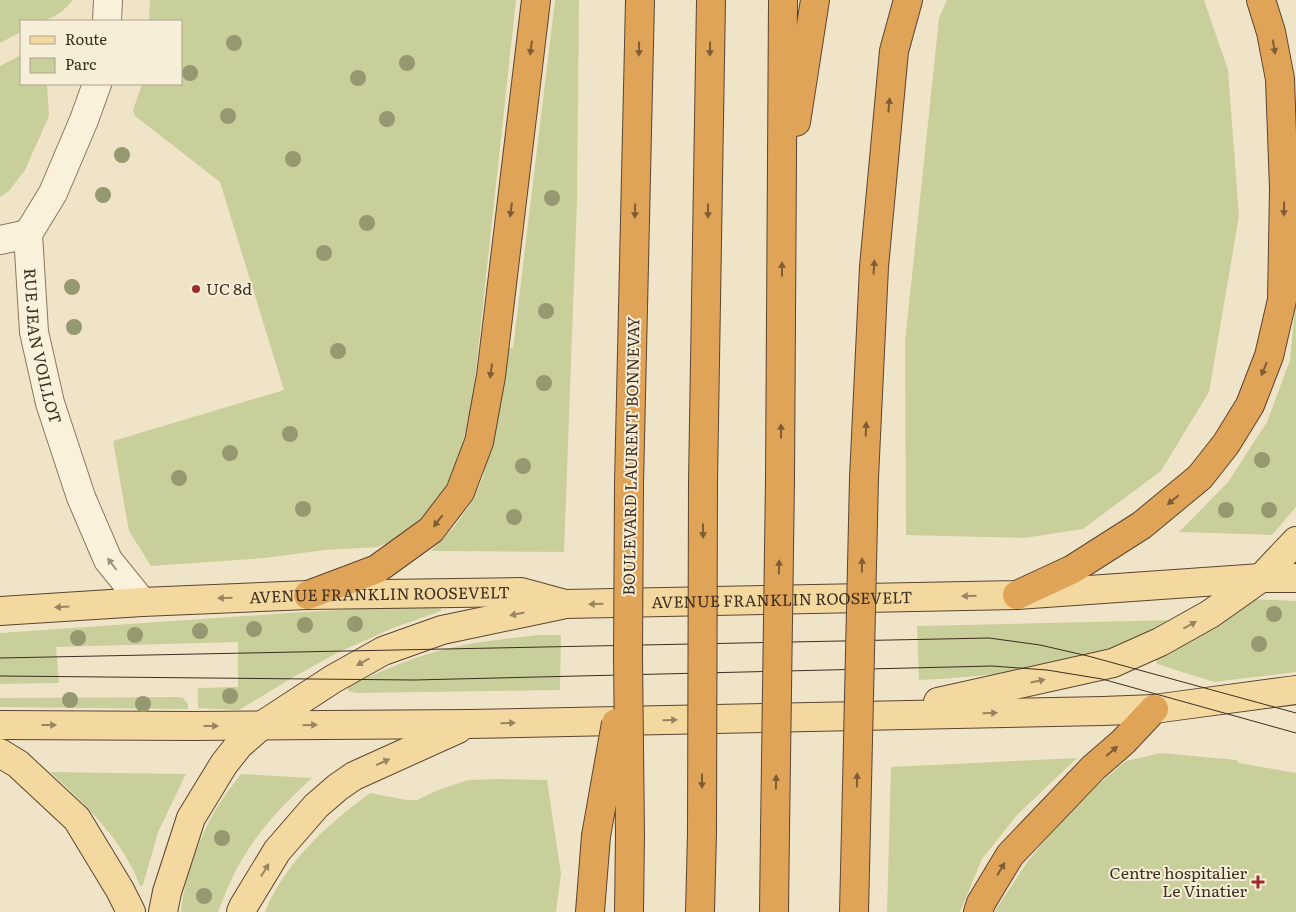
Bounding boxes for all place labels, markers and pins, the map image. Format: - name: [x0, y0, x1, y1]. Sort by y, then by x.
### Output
- place label: UC 8d: [206, 276, 252, 300]
- marker: UC 8d: [190, 283, 202, 295]
- place label: Centre hospitalier Le Vinatier: [1110, 860, 1247, 902]
- marker: Centre hospitalier Le Vinatier: [1251, 875, 1265, 889]

